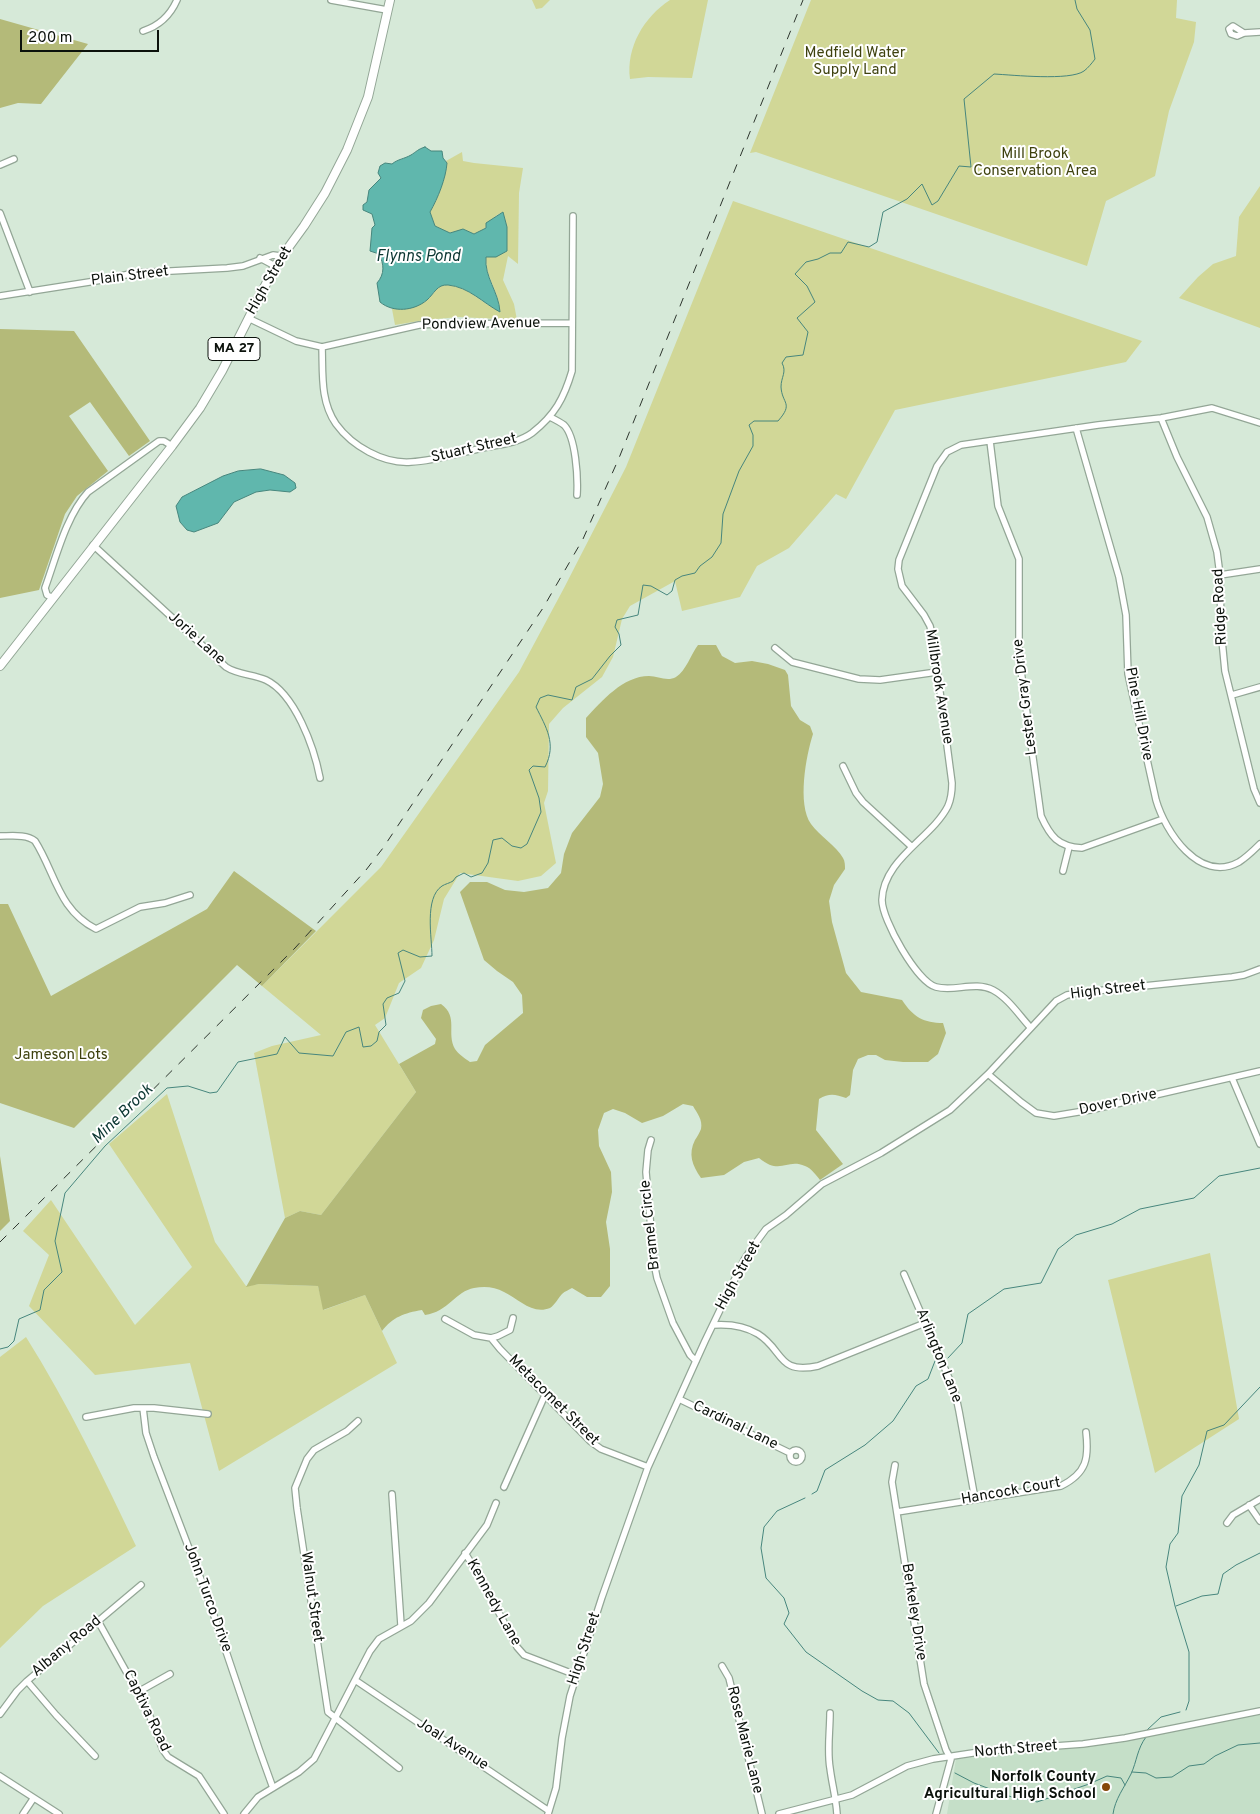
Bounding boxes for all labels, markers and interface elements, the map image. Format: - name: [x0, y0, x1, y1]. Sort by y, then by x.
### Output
- scale bar: [22, 20, 161, 52]
- text: 200 m: [28, 29, 73, 48]
- park label: Medfield Water Supply Land: [804, 45, 906, 80]
- park label: Mill Brook Conservation Area: [973, 146, 1097, 181]
- street label: High Street: [243, 244, 297, 318]
- water label: Flynns Pond: [376, 248, 460, 268]
- street label: Plain Street: [90, 263, 170, 291]
- street label: Pondview Avenue: [422, 315, 540, 335]
- road number: MA 27: [208, 338, 260, 360]
- street label: Stuart Street: [429, 430, 519, 468]
- street label: Ridge Road: [1210, 568, 1232, 646]
- street label: Jorie Lane: [164, 609, 228, 669]
- street label: Millbrook Avenue: [920, 628, 956, 746]
- street label: Lester Gray Drive: [1010, 638, 1042, 756]
- street label: Pine Hill Drive: [1120, 666, 1156, 762]
- street label: High Street: [1069, 977, 1147, 1005]
- park label: Jameson Lots: [14, 1047, 108, 1065]
- water label: Mine Brook: [88, 1081, 158, 1149]
- street label: Dover Drive: [1077, 1086, 1159, 1120]
- street label: Bramel Circle: [637, 1179, 665, 1271]
- street label: High Street: [713, 1238, 765, 1314]
- street label: Arlington Lane: [911, 1306, 965, 1406]
- street label: Metacomet Street: [504, 1352, 602, 1450]
- street label: Cardinal Lane: [689, 1398, 781, 1454]
- street label: Hancock Court: [960, 1474, 1062, 1510]
- street label: John Turco Drive: [179, 1541, 235, 1655]
- street label: Walnut Street: [296, 1550, 326, 1644]
- street label: Kennedy Lane: [462, 1556, 524, 1650]
- street label: Berkeley Drive: [896, 1562, 930, 1662]
- street label: High Street: [565, 1610, 605, 1688]
- street label: Albany Road: [28, 1613, 106, 1681]
- street label: Captiva Road: [118, 1667, 174, 1755]
- street label: Rose Marie Lane: [722, 1684, 766, 1796]
- street label: Joal Avenue: [413, 1715, 491, 1775]
- street label: North Street: [974, 1737, 1058, 1763]
- place label: Norfolk County Agricultural High School: [924, 1769, 1096, 1804]
- marker: Norfolk County Agricultural High School: [1100, 1781, 1112, 1793]

